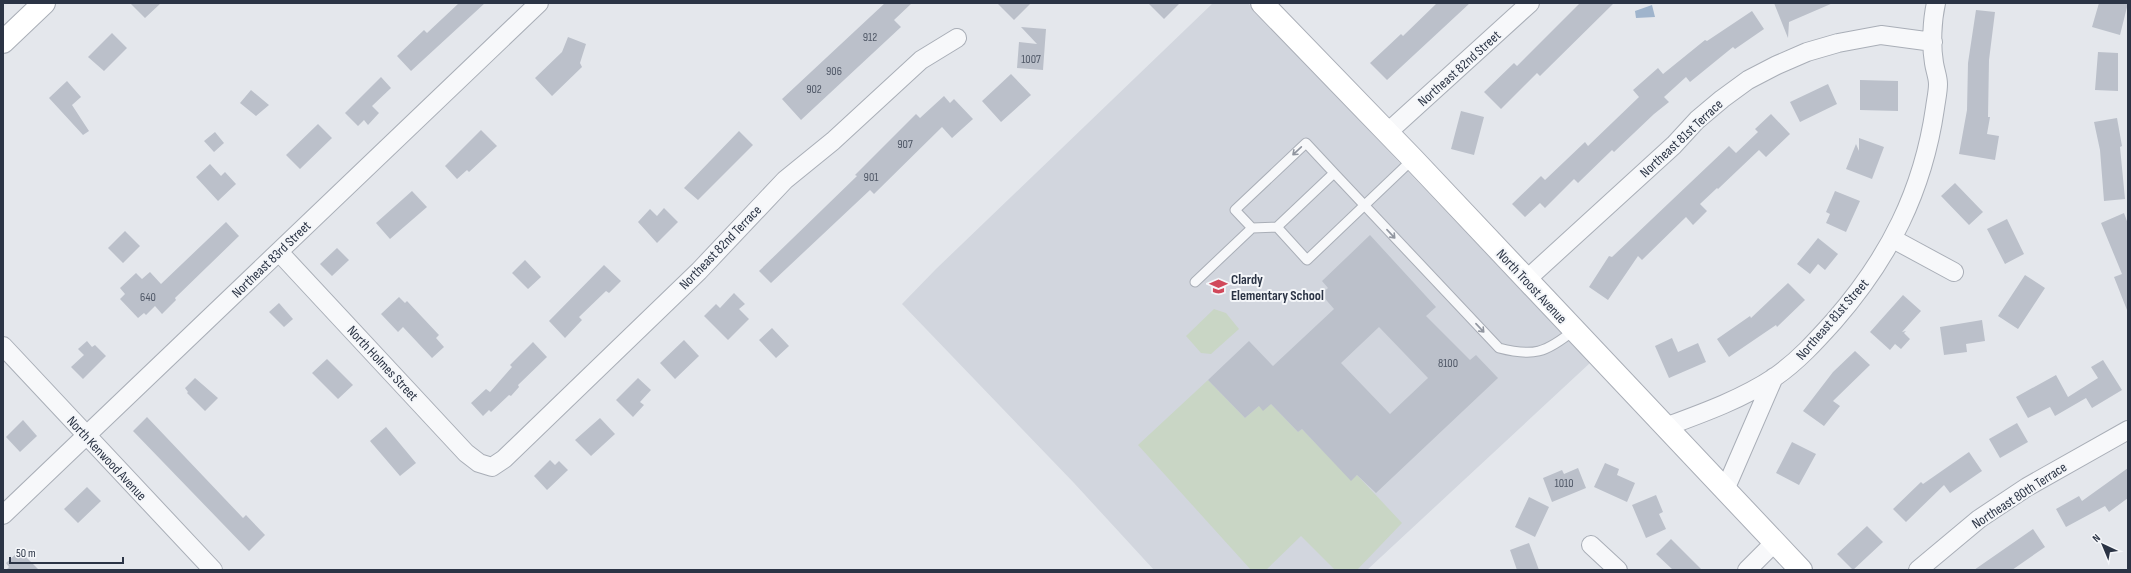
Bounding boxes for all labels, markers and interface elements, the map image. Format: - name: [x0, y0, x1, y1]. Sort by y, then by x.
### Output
- street label: Northeast 82nd Street: [1414, 27, 1504, 110]
- house number: 912: [863, 30, 877, 45]
- house number: 1007: [1021, 52, 1041, 67]
- house number: 906: [826, 64, 842, 79]
- house number: 902: [806, 82, 822, 97]
- street label: Northeast 81st Terrace: [1636, 96, 1726, 181]
- house number: 907: [897, 137, 913, 152]
- one-way arrow: [1292, 146, 1302, 156]
- house number: 901: [864, 170, 879, 185]
- street label: Northeast 82nd Terrace: [676, 202, 765, 293]
- street label: Northeast 83rd Street: [228, 217, 314, 301]
- one-way arrow: [1386, 229, 1396, 239]
- street label: North Troost Avenue: [1493, 246, 1570, 327]
- place label: Clardy Elementary School: [1231, 271, 1324, 304]
- street label: Northeast 81st Street: [1792, 275, 1872, 363]
- school or university icon: Clardy Elementary School: [1208, 277, 1228, 297]
- house number: 640: [140, 290, 156, 305]
- street label: North Holmes Street: [343, 322, 422, 404]
- one-way arrow: [1475, 323, 1484, 333]
- house number: 8100: [1438, 356, 1458, 371]
- street label: North Kenwood Avenue: [63, 413, 150, 504]
- street label: Northeast 80th Terrace: [1969, 458, 2070, 532]
- house number: 1010: [1554, 476, 1574, 491]
- north arrow: [2083, 525, 2123, 565]
- text: N: [2090, 531, 2103, 545]
- scale bar: [10, 539, 123, 565]
- text: 50 m: [16, 546, 36, 561]

